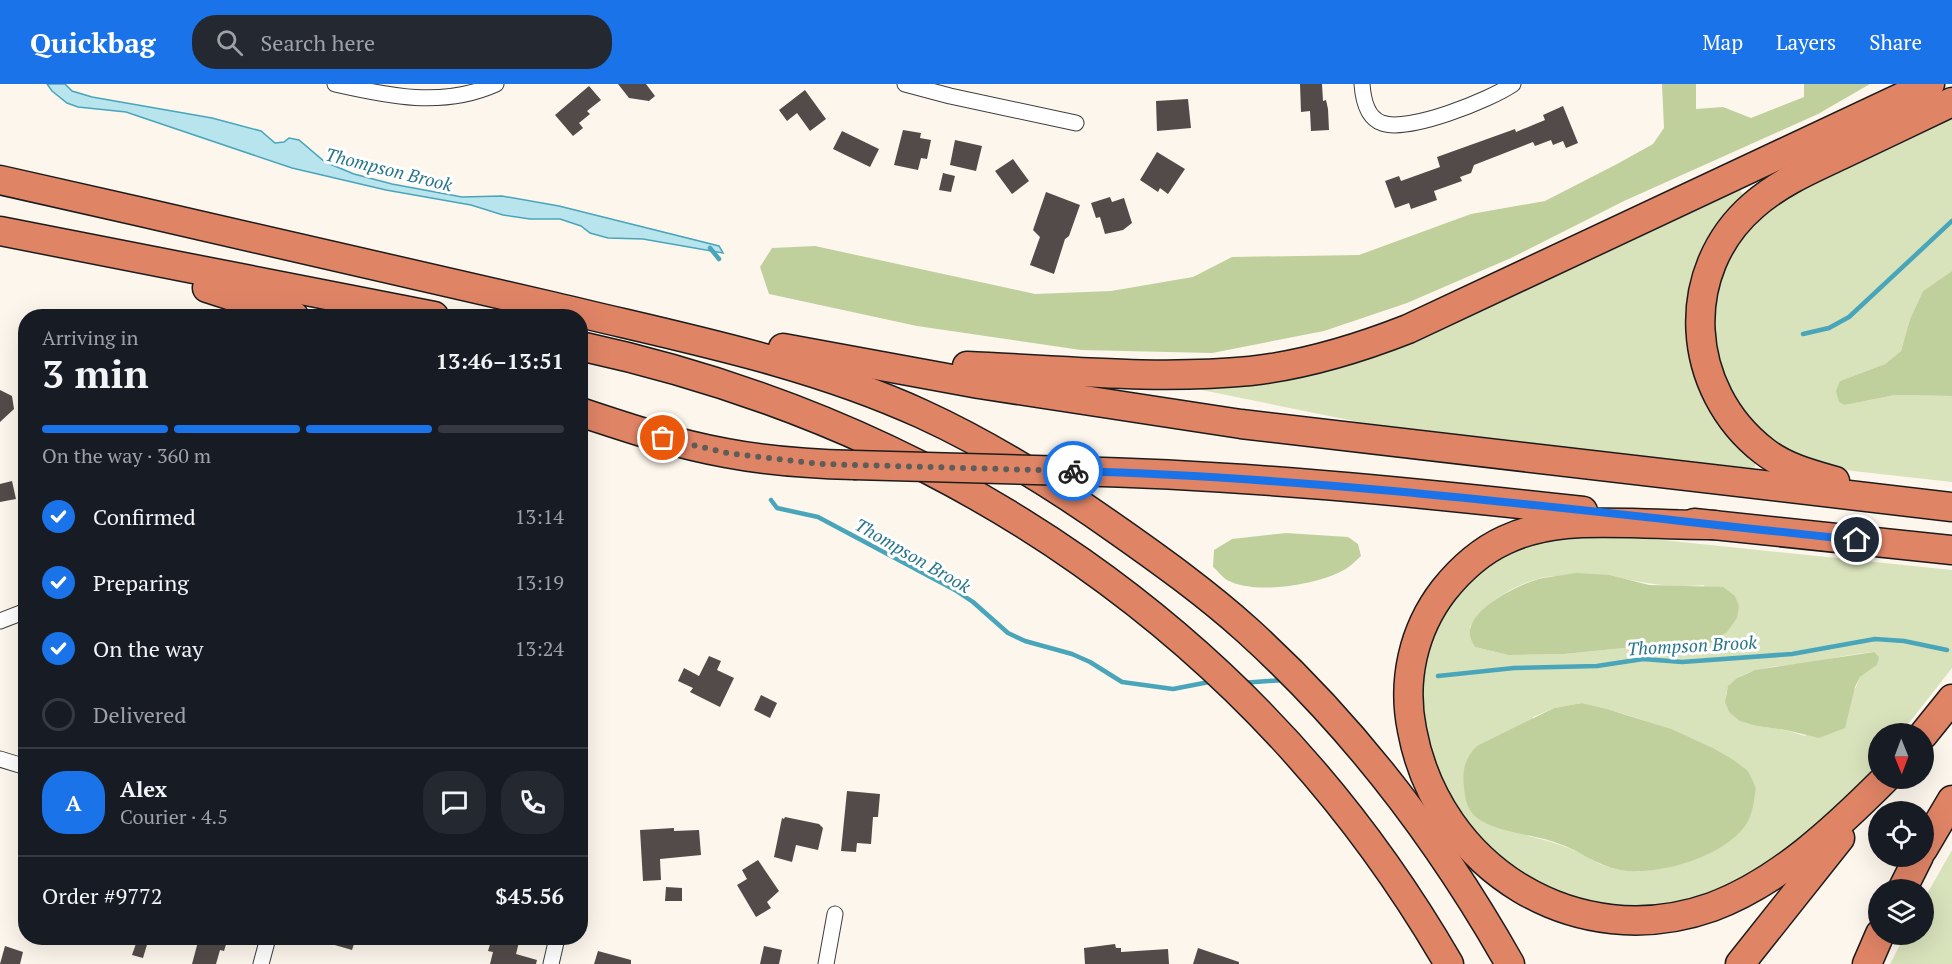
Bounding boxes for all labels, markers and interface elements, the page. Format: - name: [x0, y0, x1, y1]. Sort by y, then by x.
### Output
- search box: [192, 15, 612, 69]
- text: Quickbag: [30, 24, 156, 61]
- icon: search: [213, 26, 246, 59]
- text: Search here: [261, 28, 375, 57]
- text: Map: [1702, 28, 1743, 56]
- text: Layers: [1776, 28, 1836, 56]
- text: Share: [1869, 28, 1922, 56]
- water label: Thompson Brook: [323, 142, 455, 196]
- text: Arriving in: [42, 324, 138, 351]
- text: 13:46–13:51: [436, 346, 564, 375]
- text: 3 min: [42, 347, 149, 399]
- pin: [637, 412, 688, 463]
- icon: bag: [646, 421, 679, 454]
- courier: [1043, 441, 1103, 501]
- text: On the way · 360 m: [42, 442, 211, 469]
- icon: bike: [1057, 455, 1090, 488]
- icon: check: [42, 500, 75, 533]
- text: Confirmed: [93, 502, 196, 531]
- text: 13:14: [515, 503, 564, 530]
- water label: Thompson Brook: [851, 512, 976, 598]
- pin: [1831, 514, 1882, 565]
- icon: home: [1840, 523, 1873, 556]
- icon: check: [42, 566, 75, 599]
- text: Preparing: [93, 568, 189, 597]
- text: 13:19: [515, 569, 564, 596]
- water label: Thompson Brook: [1627, 630, 1758, 660]
- icon: check: [42, 632, 75, 665]
- text: On the way: [93, 634, 203, 663]
- text: 13:24: [515, 635, 564, 662]
- text: Delivered: [93, 700, 186, 729]
- north arrow: [1868, 723, 1934, 789]
- map controls: [1868, 723, 1934, 945]
- button: chat: [423, 771, 486, 834]
- button: phone: [501, 771, 564, 834]
- text: Alex: [120, 774, 167, 803]
- text: A: [65, 788, 82, 817]
- button: locate: [1868, 801, 1934, 867]
- text: Courier · 4.5: [120, 803, 228, 830]
- button: layers: [1868, 879, 1934, 945]
- text: Order #9772: [42, 881, 162, 910]
- text: $45.56: [495, 881, 564, 910]

